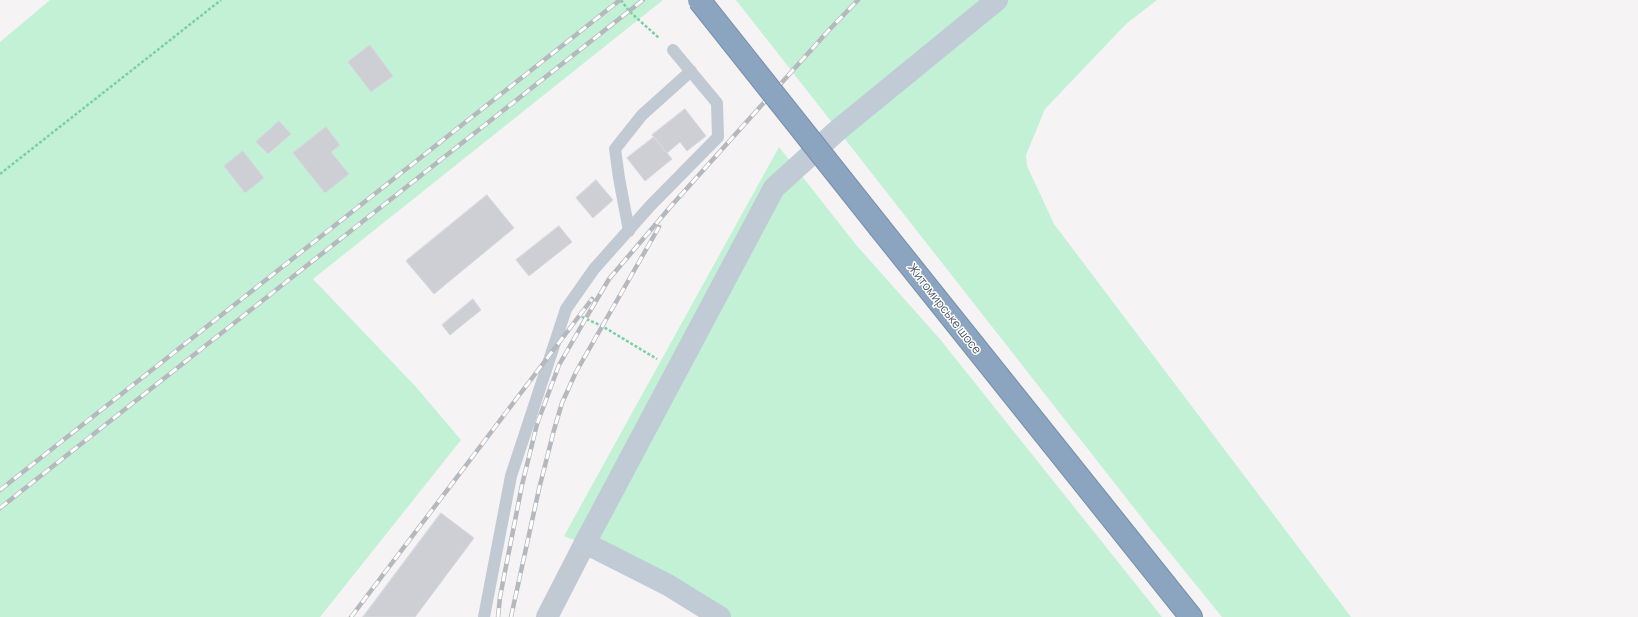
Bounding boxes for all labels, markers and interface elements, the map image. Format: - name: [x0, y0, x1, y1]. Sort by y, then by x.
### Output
- street label: Житомирське шосе: [904, 261, 984, 357]

